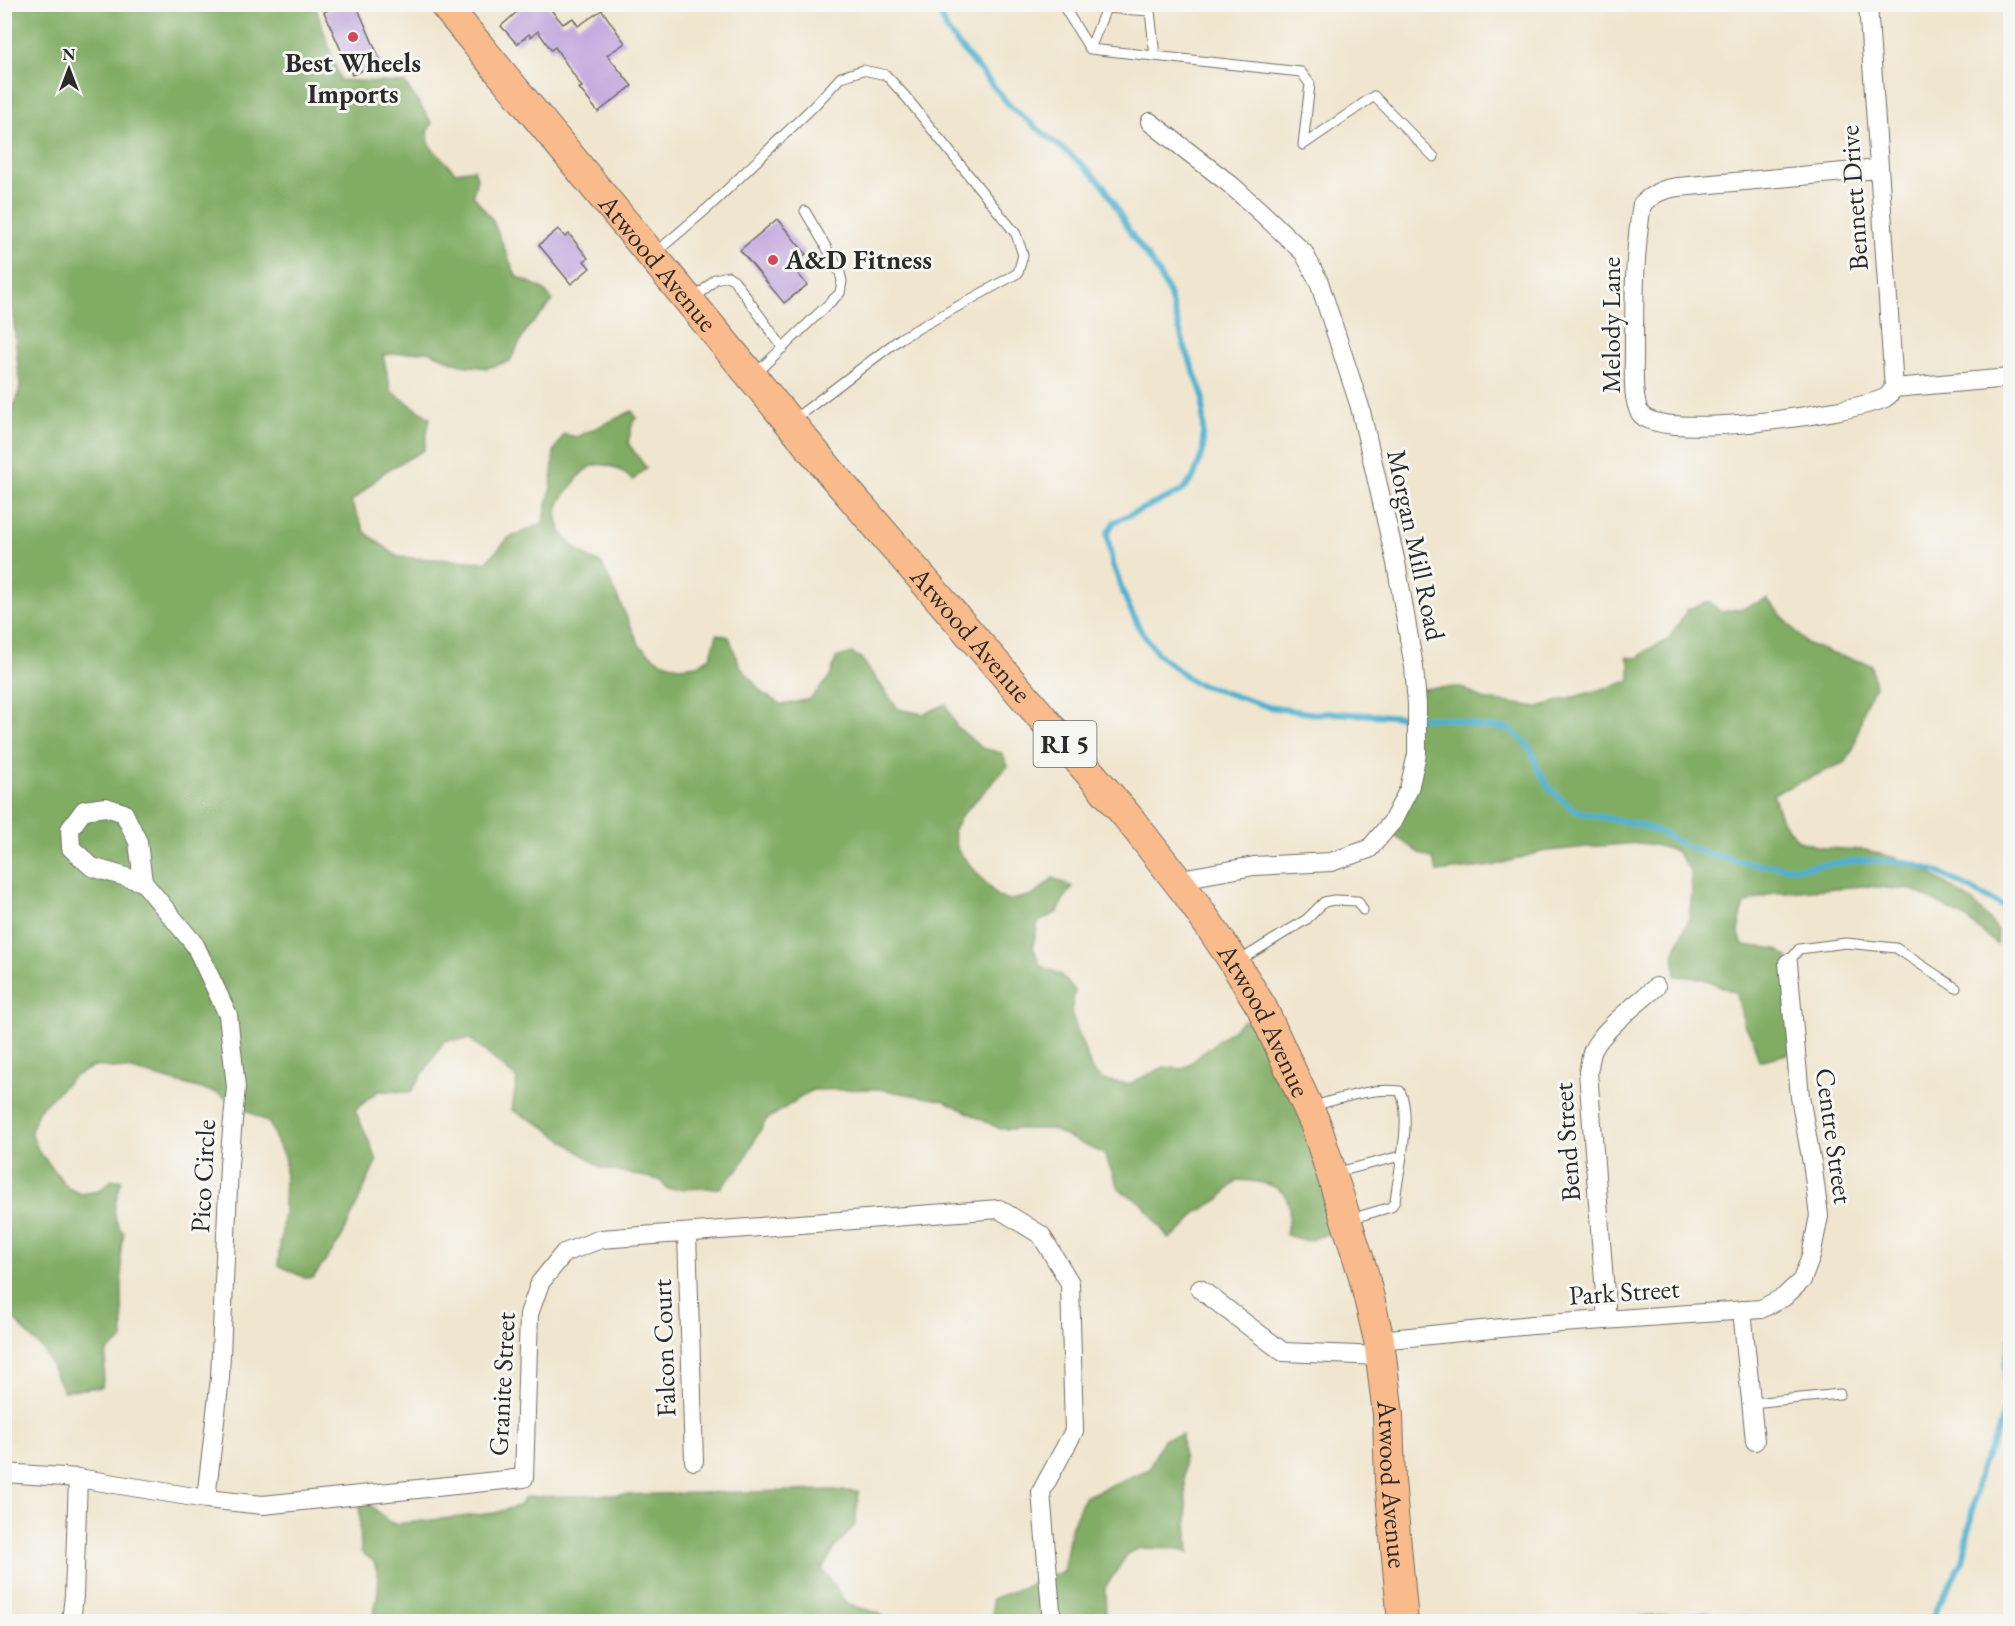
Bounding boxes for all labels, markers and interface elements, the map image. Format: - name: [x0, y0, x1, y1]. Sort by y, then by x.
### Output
- marker: Best Wheels Imports: [346, 30, 360, 44]
- north arrow: [39, 39, 99, 99]
- text: N: [63, 44, 76, 65]
- place label: Best Wheels Imports: [285, 45, 421, 111]
- street label: Bennett Drive: [1831, 124, 1876, 272]
- street label: Atwood Avenue: [591, 186, 725, 339]
- place label: A&D Fitness: [784, 242, 932, 277]
- marker: A&D Fitness: [766, 253, 780, 267]
- street label: Melody Lane: [1593, 257, 1628, 393]
- street label: Morgan Mill Road: [1379, 446, 1454, 644]
- street label: Atwood Avenue: [902, 559, 1039, 710]
- road number: RI 5: [1034, 721, 1096, 767]
- street label: Atwood Avenue: [1209, 936, 1319, 1102]
- street label: Centre Street: [1808, 1066, 1861, 1207]
- street label: Bend Street: [1545, 1081, 1588, 1203]
- street label: Pico Circle: [182, 1118, 223, 1234]
- street label: Park Street: [1568, 1270, 1681, 1313]
- street label: Falcon Court: [644, 1278, 683, 1418]
- street label: Granite Street: [480, 1311, 523, 1457]
- street label: Atwood Avenue: [1369, 1397, 1416, 1570]

